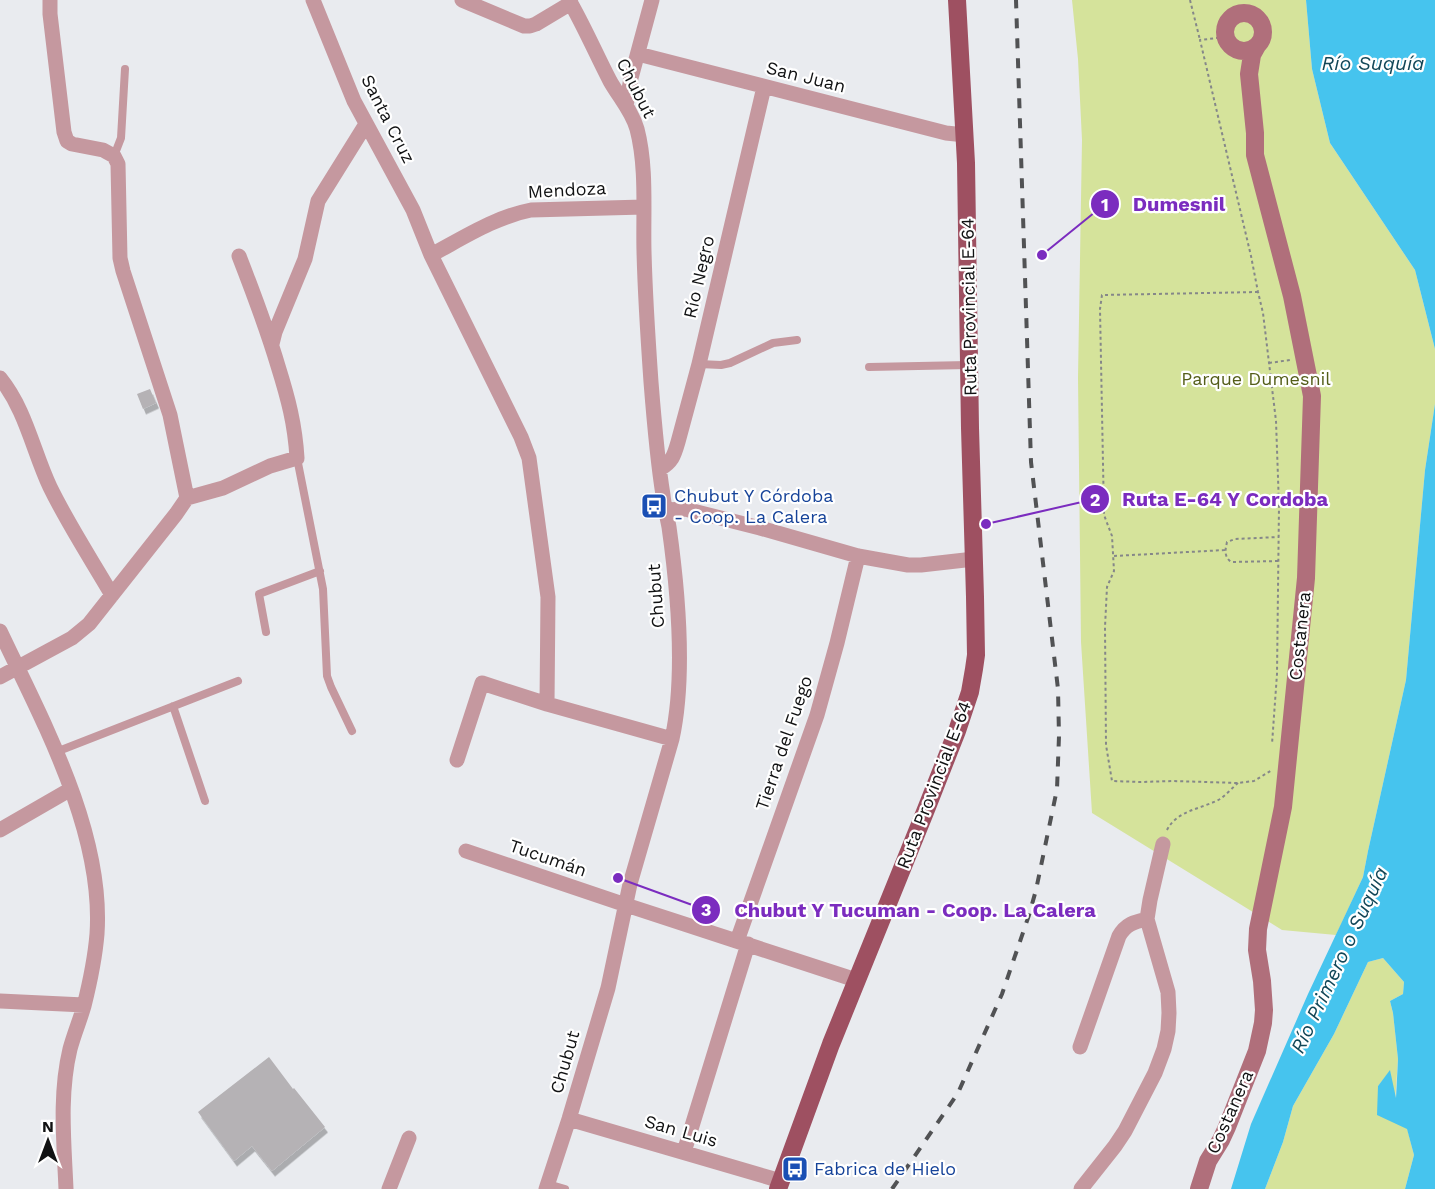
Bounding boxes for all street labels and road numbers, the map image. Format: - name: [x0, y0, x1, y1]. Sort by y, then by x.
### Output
- street label: Chubut: [612, 54, 661, 122]
- street label: San Juan: [764, 57, 848, 96]
- street label: Santa Cruz: [357, 71, 420, 167]
- street label: Mendoza: [527, 177, 607, 202]
- street label: Ruta Provincial E-64: [956, 218, 981, 396]
- street label: Río Negro: [679, 233, 718, 320]
- street label: Chubut: [643, 563, 668, 629]
- street label: Costanera: [1284, 591, 1315, 681]
- street label: Tierra del Fuego: [751, 673, 816, 813]
- street label: Ruta Provincial E-64: [892, 698, 975, 872]
- street label: Tucumán: [507, 834, 590, 881]
- street label: Chubut: [546, 1028, 584, 1096]
- street label: Costanera: [1202, 1067, 1257, 1157]
- street label: San Luis: [642, 1110, 720, 1151]

